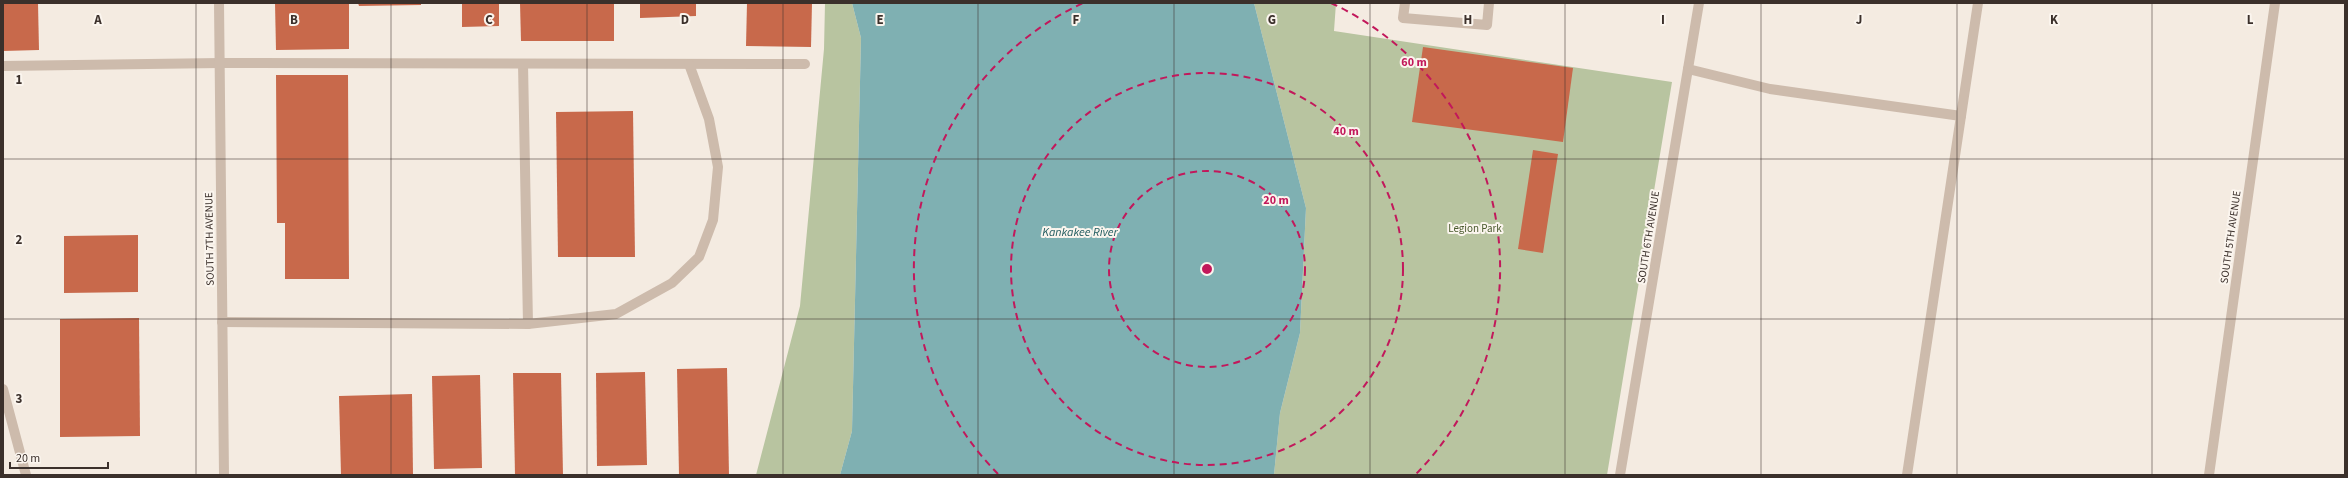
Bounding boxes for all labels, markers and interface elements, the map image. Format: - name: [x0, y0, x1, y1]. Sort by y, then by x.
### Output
- text: A: [93, 11, 102, 29]
- text: B: [290, 11, 298, 29]
- text: C: [485, 11, 493, 29]
- text: D: [681, 11, 689, 29]
- text: E: [876, 11, 884, 29]
- text: F: [1073, 11, 1080, 29]
- text: G: [1268, 11, 1276, 29]
- text: H: [1464, 11, 1472, 29]
- text: I: [1661, 11, 1665, 29]
- text: J: [1856, 11, 1862, 29]
- text: K: [2050, 11, 2059, 29]
- text: L: [2247, 11, 2254, 29]
- text: 60 m: [1401, 54, 1427, 71]
- text: 1: [16, 71, 23, 89]
- text: 40 m: [1333, 123, 1359, 140]
- street label: SOUTH 6TH AVENUE: [1634, 190, 1663, 284]
- street label: SOUTH 5TH AVENUE: [2217, 190, 2244, 284]
- street label: SOUTH 7TH AVENUE: [201, 192, 218, 286]
- text: 20 m: [1263, 192, 1289, 209]
- park label: Legion Park: [1448, 221, 1502, 236]
- water label: Kankakee River: [1042, 224, 1119, 241]
- text: 2: [16, 231, 23, 249]
- centre of rings: [1200, 262, 1214, 276]
- text: 3: [16, 390, 23, 408]
- scale bar: [10, 444, 108, 470]
- text: 20 m: [16, 450, 40, 467]

